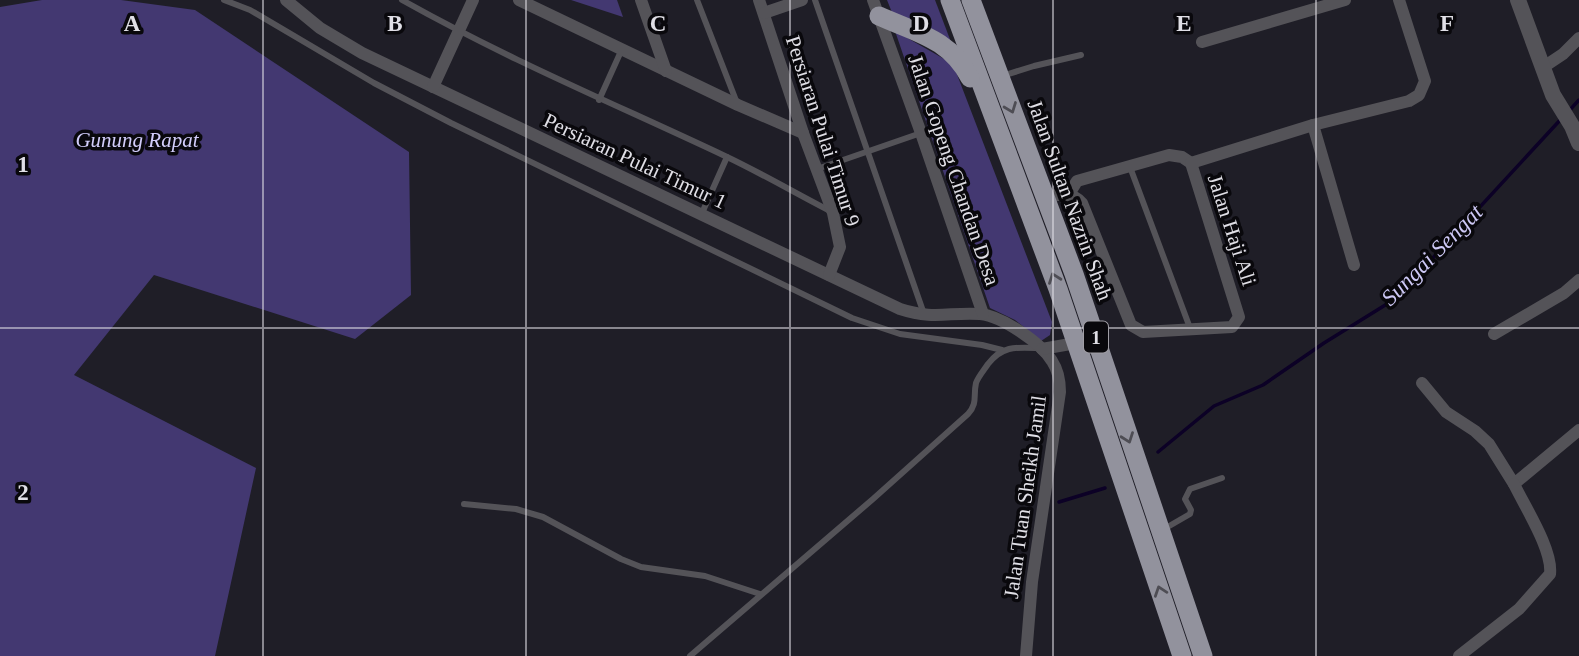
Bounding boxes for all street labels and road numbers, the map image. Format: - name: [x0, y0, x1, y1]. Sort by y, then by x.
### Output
- street label: Persiaran Pulai Timur 9: [781, 33, 865, 229]
- street label: Jalan Gopeng Chandan Desa: [903, 52, 1005, 289]
- street label: Jalan Sultan Nazrin Shah: [1023, 96, 1118, 304]
- street label: Persiaran Pulai Timur 1: [540, 108, 730, 214]
- street label: Jalan Haji Ali: [1203, 171, 1261, 289]
- road number: 1: [1084, 322, 1108, 352]
- street label: Jalan Tuan Sheikh Jamil: [999, 394, 1051, 600]

